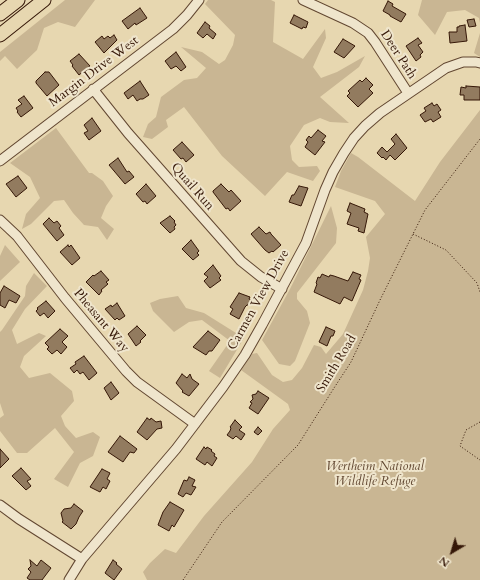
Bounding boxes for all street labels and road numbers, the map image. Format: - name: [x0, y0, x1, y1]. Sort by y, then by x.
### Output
- street label: Deer Path: [376, 28, 420, 82]
- street label: Margin Drive West: [46, 33, 142, 111]
- street label: Quail Run: [167, 160, 217, 214]
- street label: Carmen View Drive: [225, 247, 293, 353]
- street label: Pheasant Way: [70, 286, 132, 356]
- street label: Smith Road: [314, 332, 360, 396]

